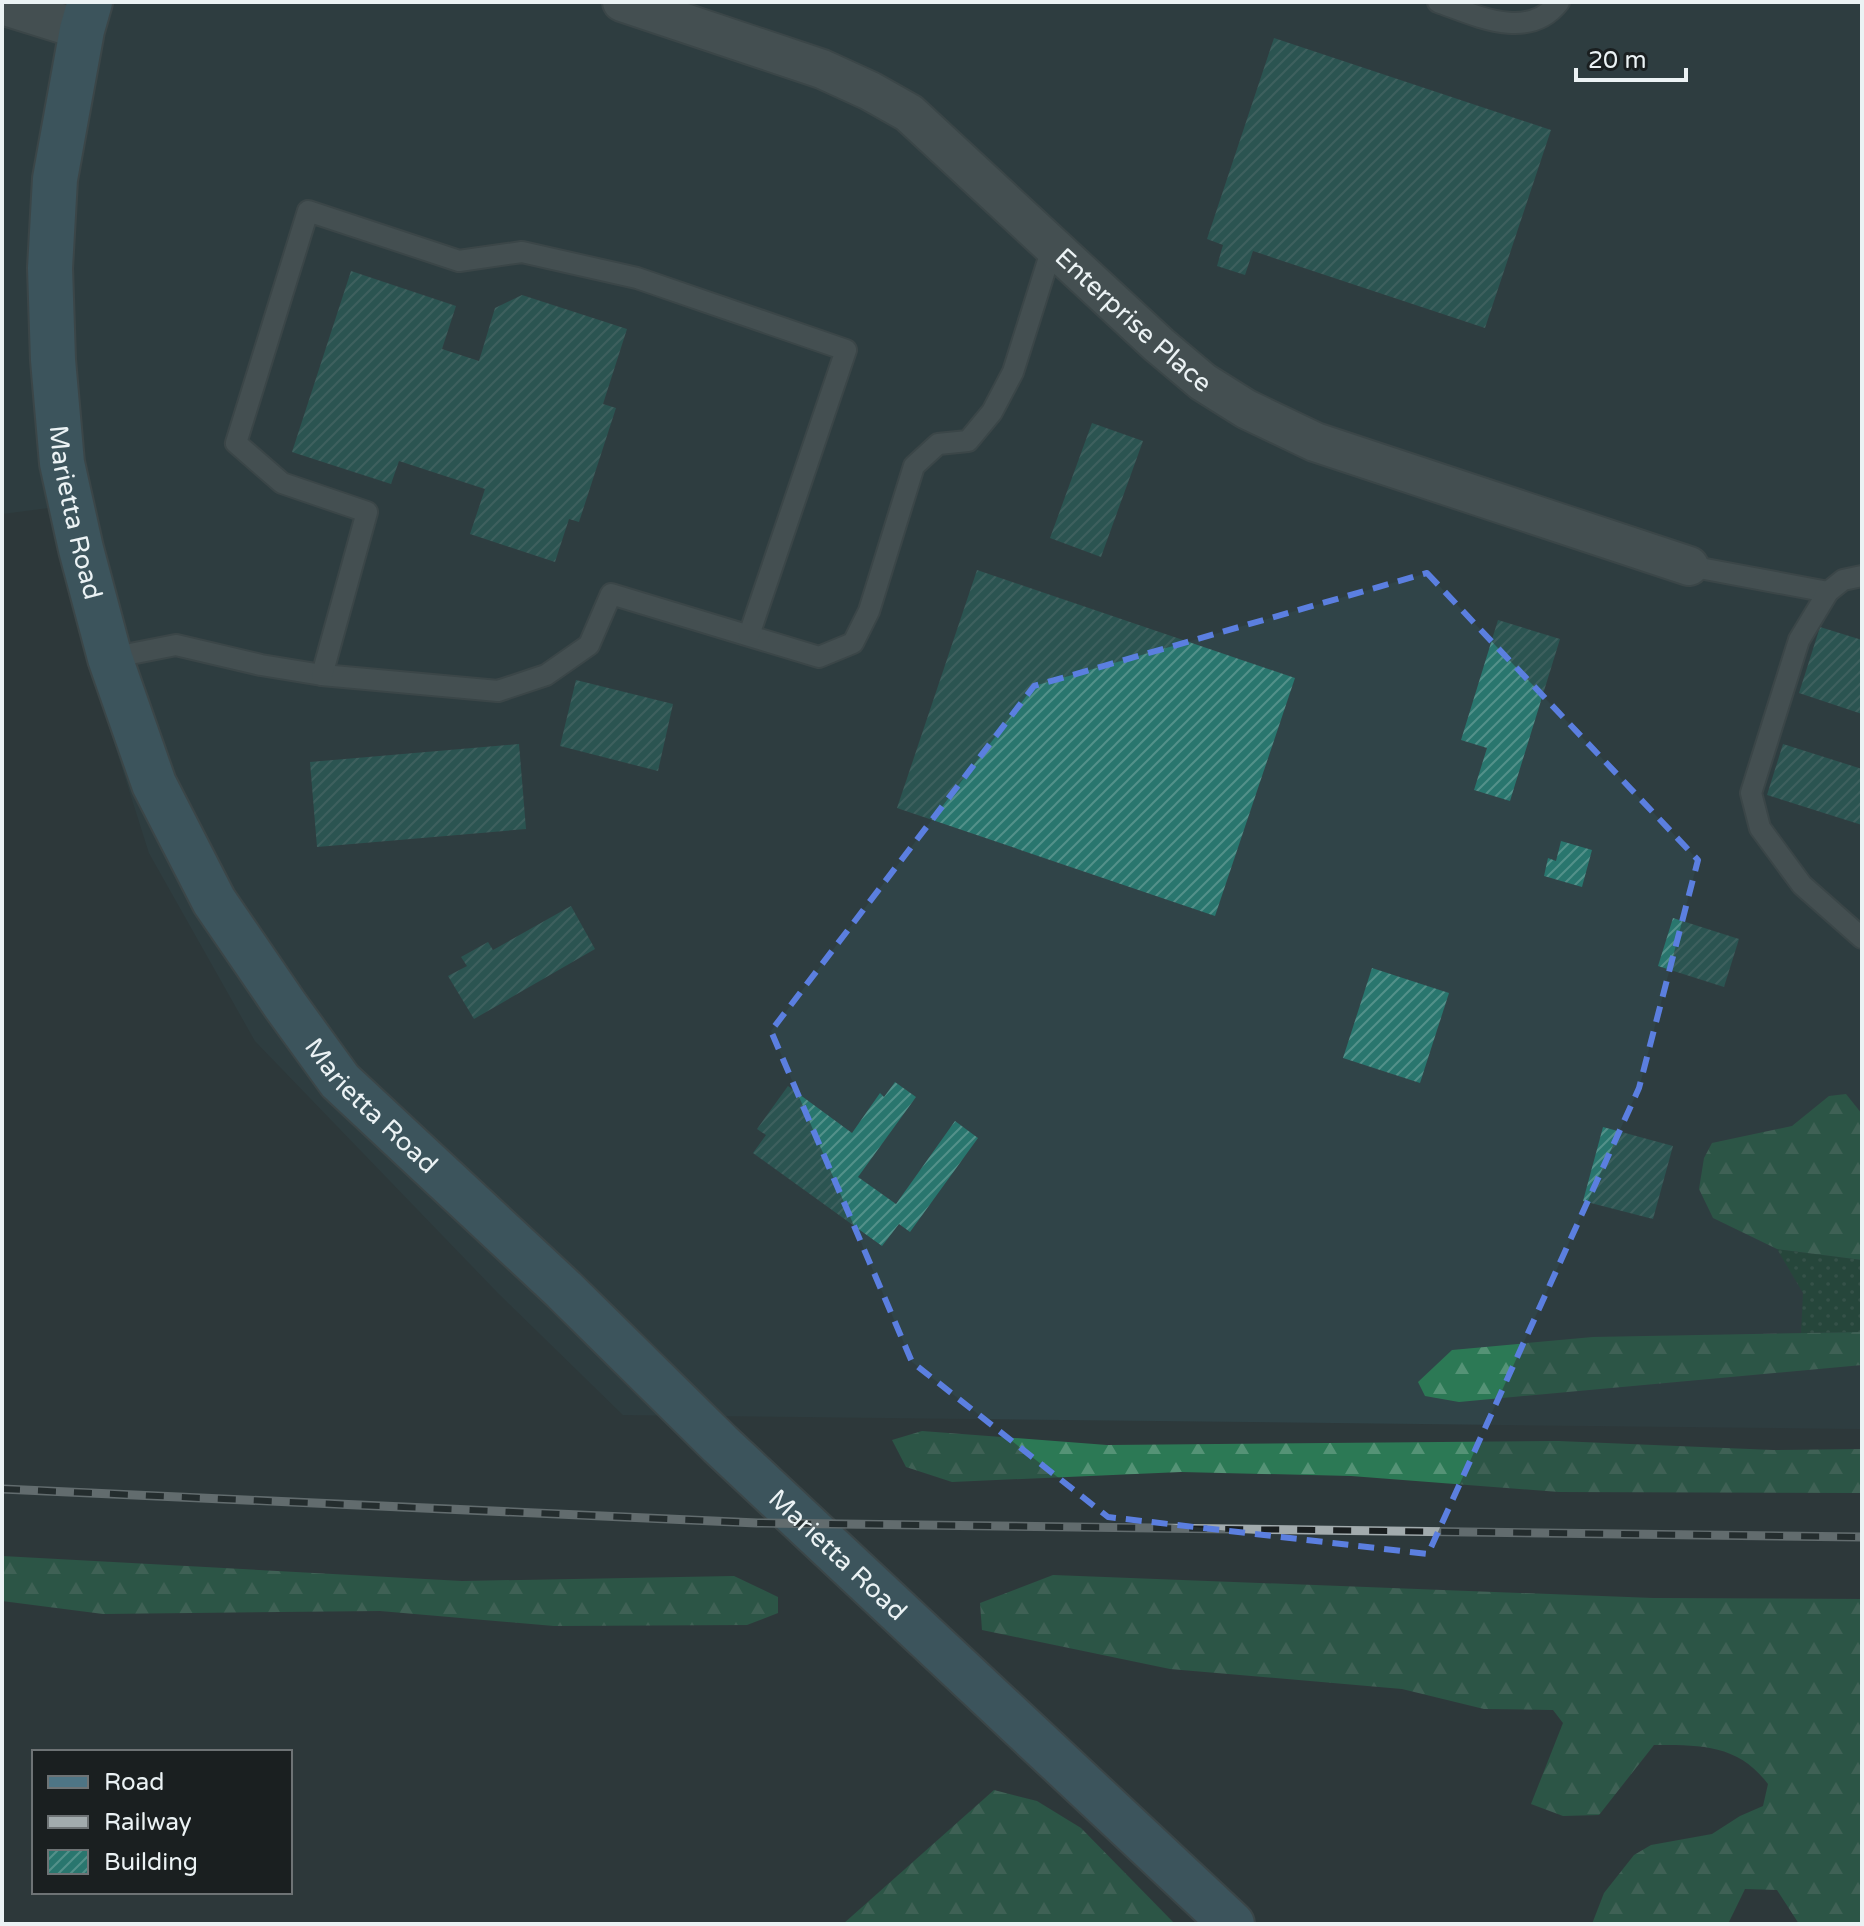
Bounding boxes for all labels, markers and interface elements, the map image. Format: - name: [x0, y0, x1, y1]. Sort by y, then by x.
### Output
- scale bar: [1576, 32, 1686, 82]
- text: 20 m: [1588, 46, 1646, 75]
- street label: Enterprise Place: [1049, 241, 1218, 398]
- street label: Marietta Road: [43, 424, 109, 603]
- street label: Marietta Road: [298, 1032, 444, 1180]
- street label: Marietta Road: [763, 1483, 913, 1627]
- legend: [32, 1750, 292, 1894]
- text: Road: [104, 1768, 164, 1797]
- text: Railway: [104, 1808, 192, 1837]
- text: Building: [104, 1848, 198, 1877]

